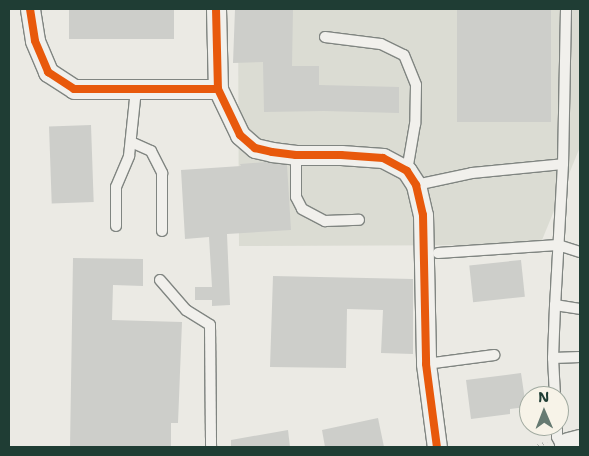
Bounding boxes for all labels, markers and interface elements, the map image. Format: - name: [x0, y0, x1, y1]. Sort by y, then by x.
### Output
- north arrow: [519, 386, 569, 436]
- text: N: [538, 388, 549, 406]

